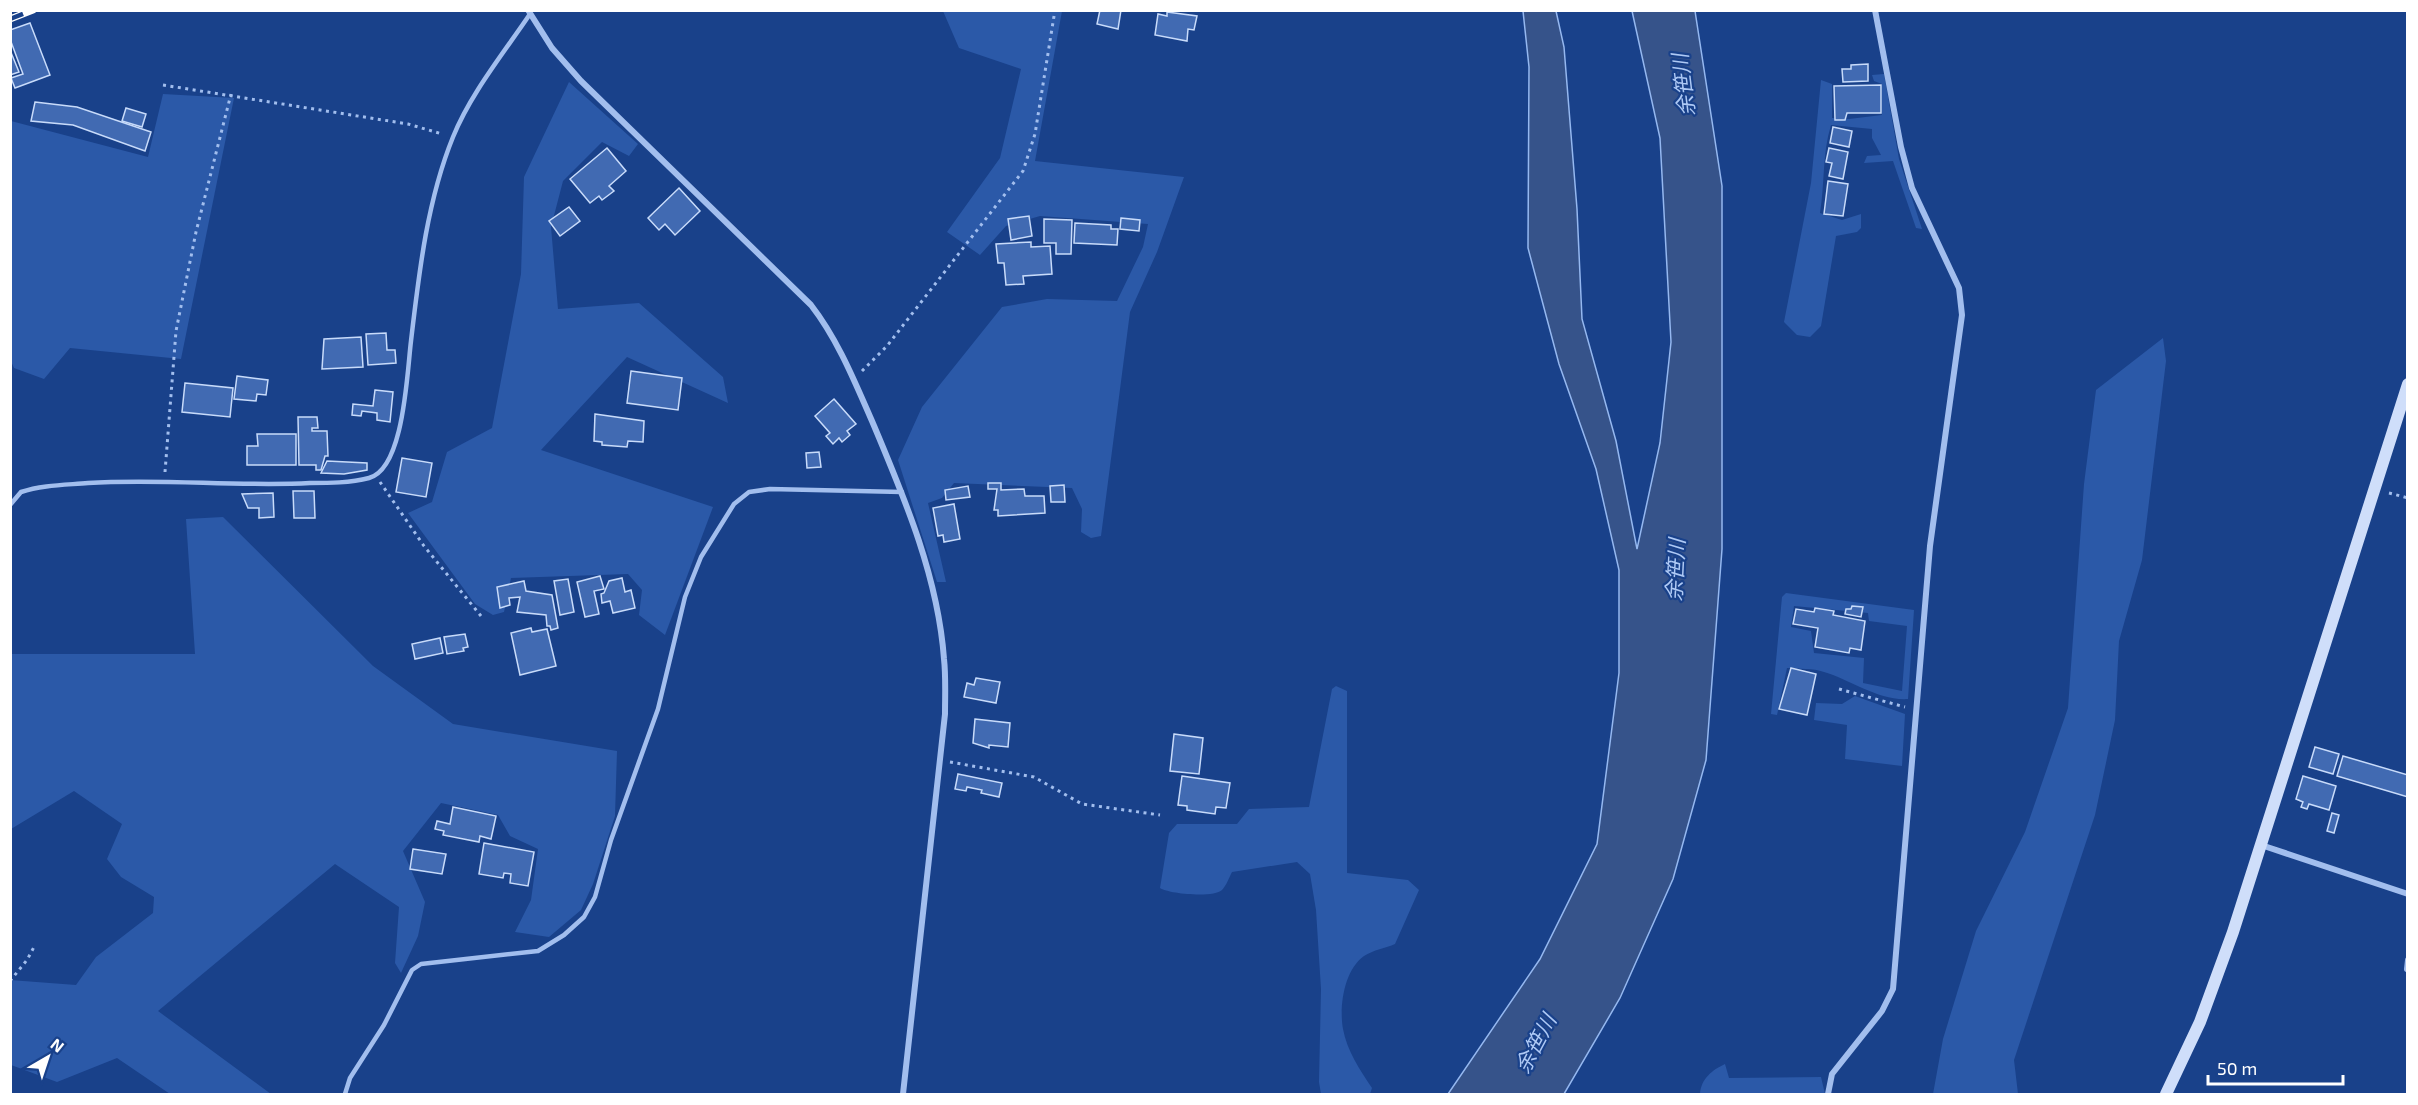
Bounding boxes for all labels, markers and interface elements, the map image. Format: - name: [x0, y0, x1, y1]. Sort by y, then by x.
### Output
- water label: 余笹川: [1666, 50, 1699, 118]
- water label: 余笹川: [1660, 536, 1689, 602]
- water label: 余笹川: [1509, 1008, 1561, 1077]
- north arrow: [18, 1027, 78, 1087]
- text: N: [47, 1034, 68, 1056]
- scale bar: [2208, 1048, 2343, 1086]
- text: 50 m: [2217, 1057, 2257, 1079]

